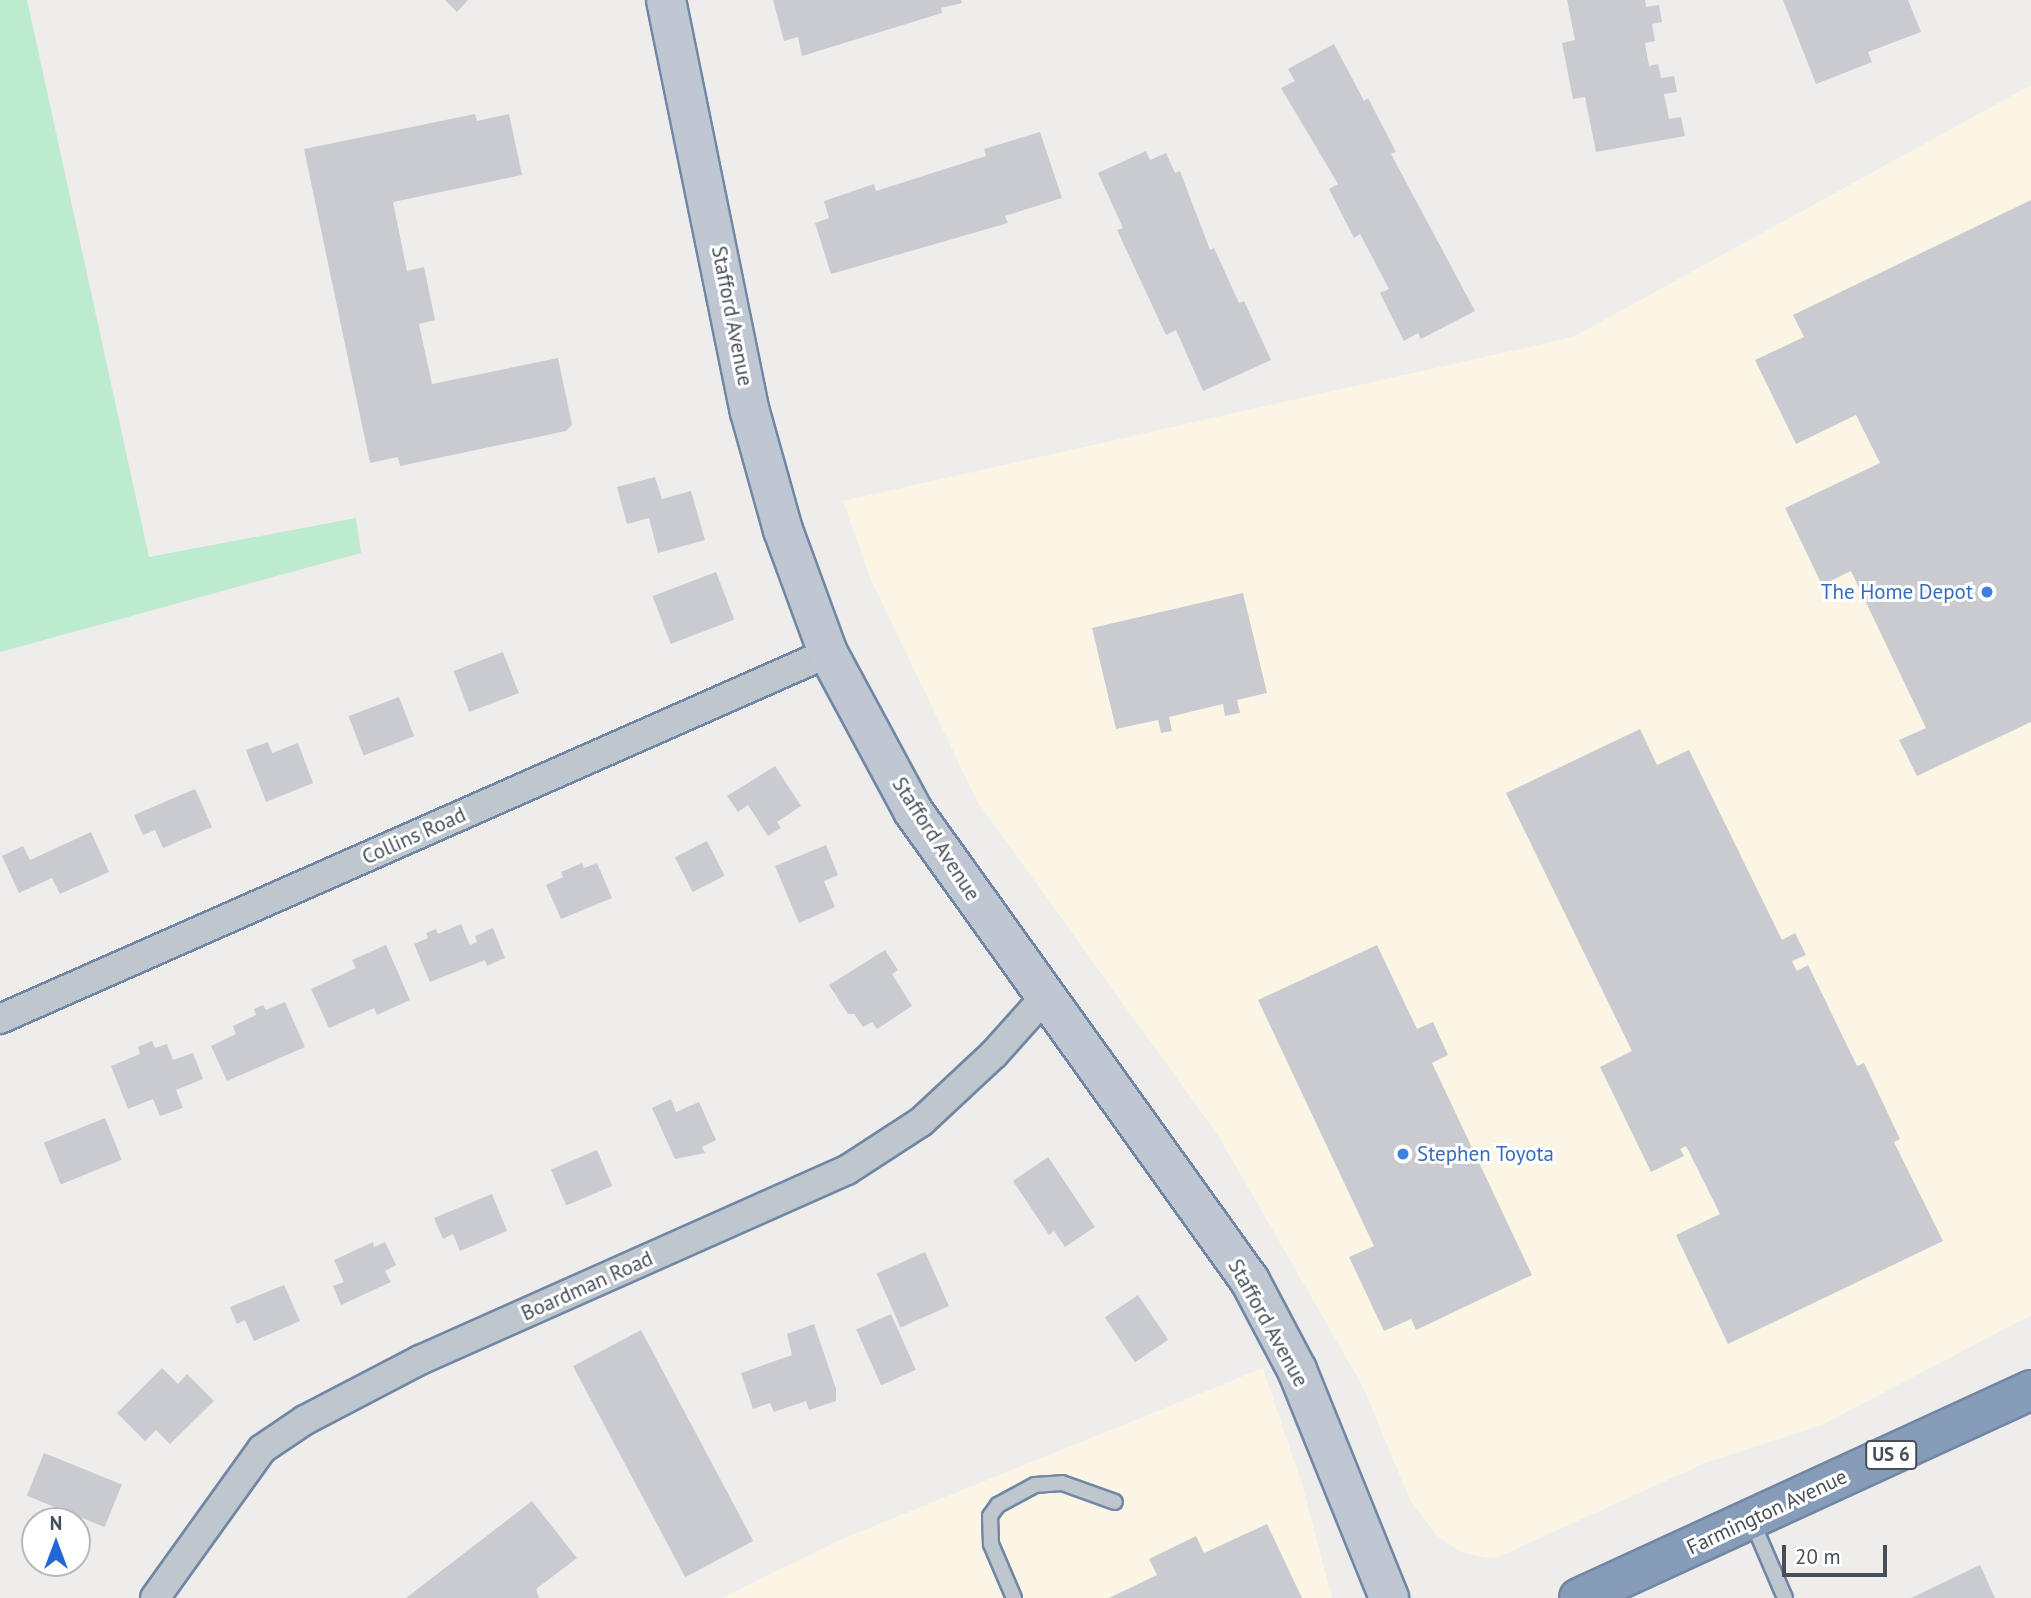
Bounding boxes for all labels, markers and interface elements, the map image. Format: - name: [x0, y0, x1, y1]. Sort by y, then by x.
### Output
- street label: Stafford Avenue: [706, 244, 758, 388]
- place label: The Home Depot: [1821, 579, 1973, 605]
- marker: The Home Depot: [1979, 584, 1995, 600]
- street label: Stafford Avenue: [887, 772, 985, 906]
- street label: Collins Road: [358, 802, 470, 870]
- place label: Stephen Toyota: [1417, 1141, 1555, 1167]
- marker: Stephen Toyota: [1395, 1146, 1411, 1162]
- street label: Boardman Road: [517, 1246, 657, 1326]
- street label: Stafford Avenue: [1222, 1254, 1314, 1392]
- road number: US 6: [1865, 1440, 1917, 1470]
- street label: Farmington Avenue: [1683, 1464, 1851, 1560]
- north arrow: [21, 1507, 91, 1577]
- text: N: [50, 1511, 62, 1535]
- scale bar: [1786, 1532, 1891, 1576]
- text: 20 m: [1795, 1543, 1841, 1570]

